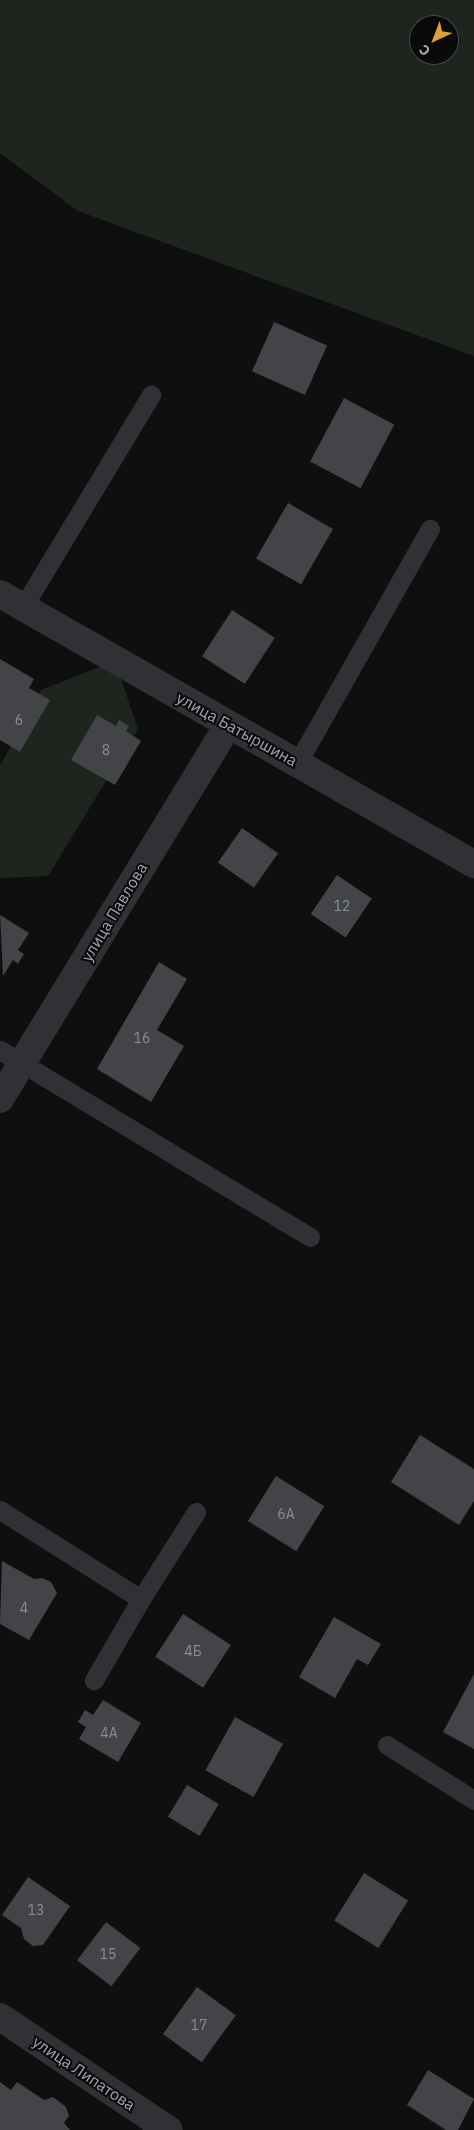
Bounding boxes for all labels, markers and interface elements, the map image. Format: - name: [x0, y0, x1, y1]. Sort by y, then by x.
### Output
- north arrow: [409, 15, 459, 65]
- text: С: [415, 41, 434, 60]
- street label: улица Батыршина: [173, 688, 301, 770]
- house number: 6: [15, 712, 23, 728]
- house number: 8: [102, 742, 110, 758]
- street label: улица Павлова: [77, 859, 151, 965]
- house number: 12: [334, 898, 350, 914]
- house number: 16: [134, 1030, 150, 1046]
- house number: 6А: [277, 1506, 295, 1522]
- house number: 4: [20, 1600, 28, 1616]
- house number: 4Б: [184, 1643, 202, 1659]
- house number: 4А: [100, 1725, 118, 1741]
- house number: 13: [28, 1902, 44, 1918]
- house number: 15: [100, 1946, 116, 1962]
- house number: 17: [191, 2017, 207, 2033]
- street label: улица Липатова: [29, 2032, 139, 2114]

